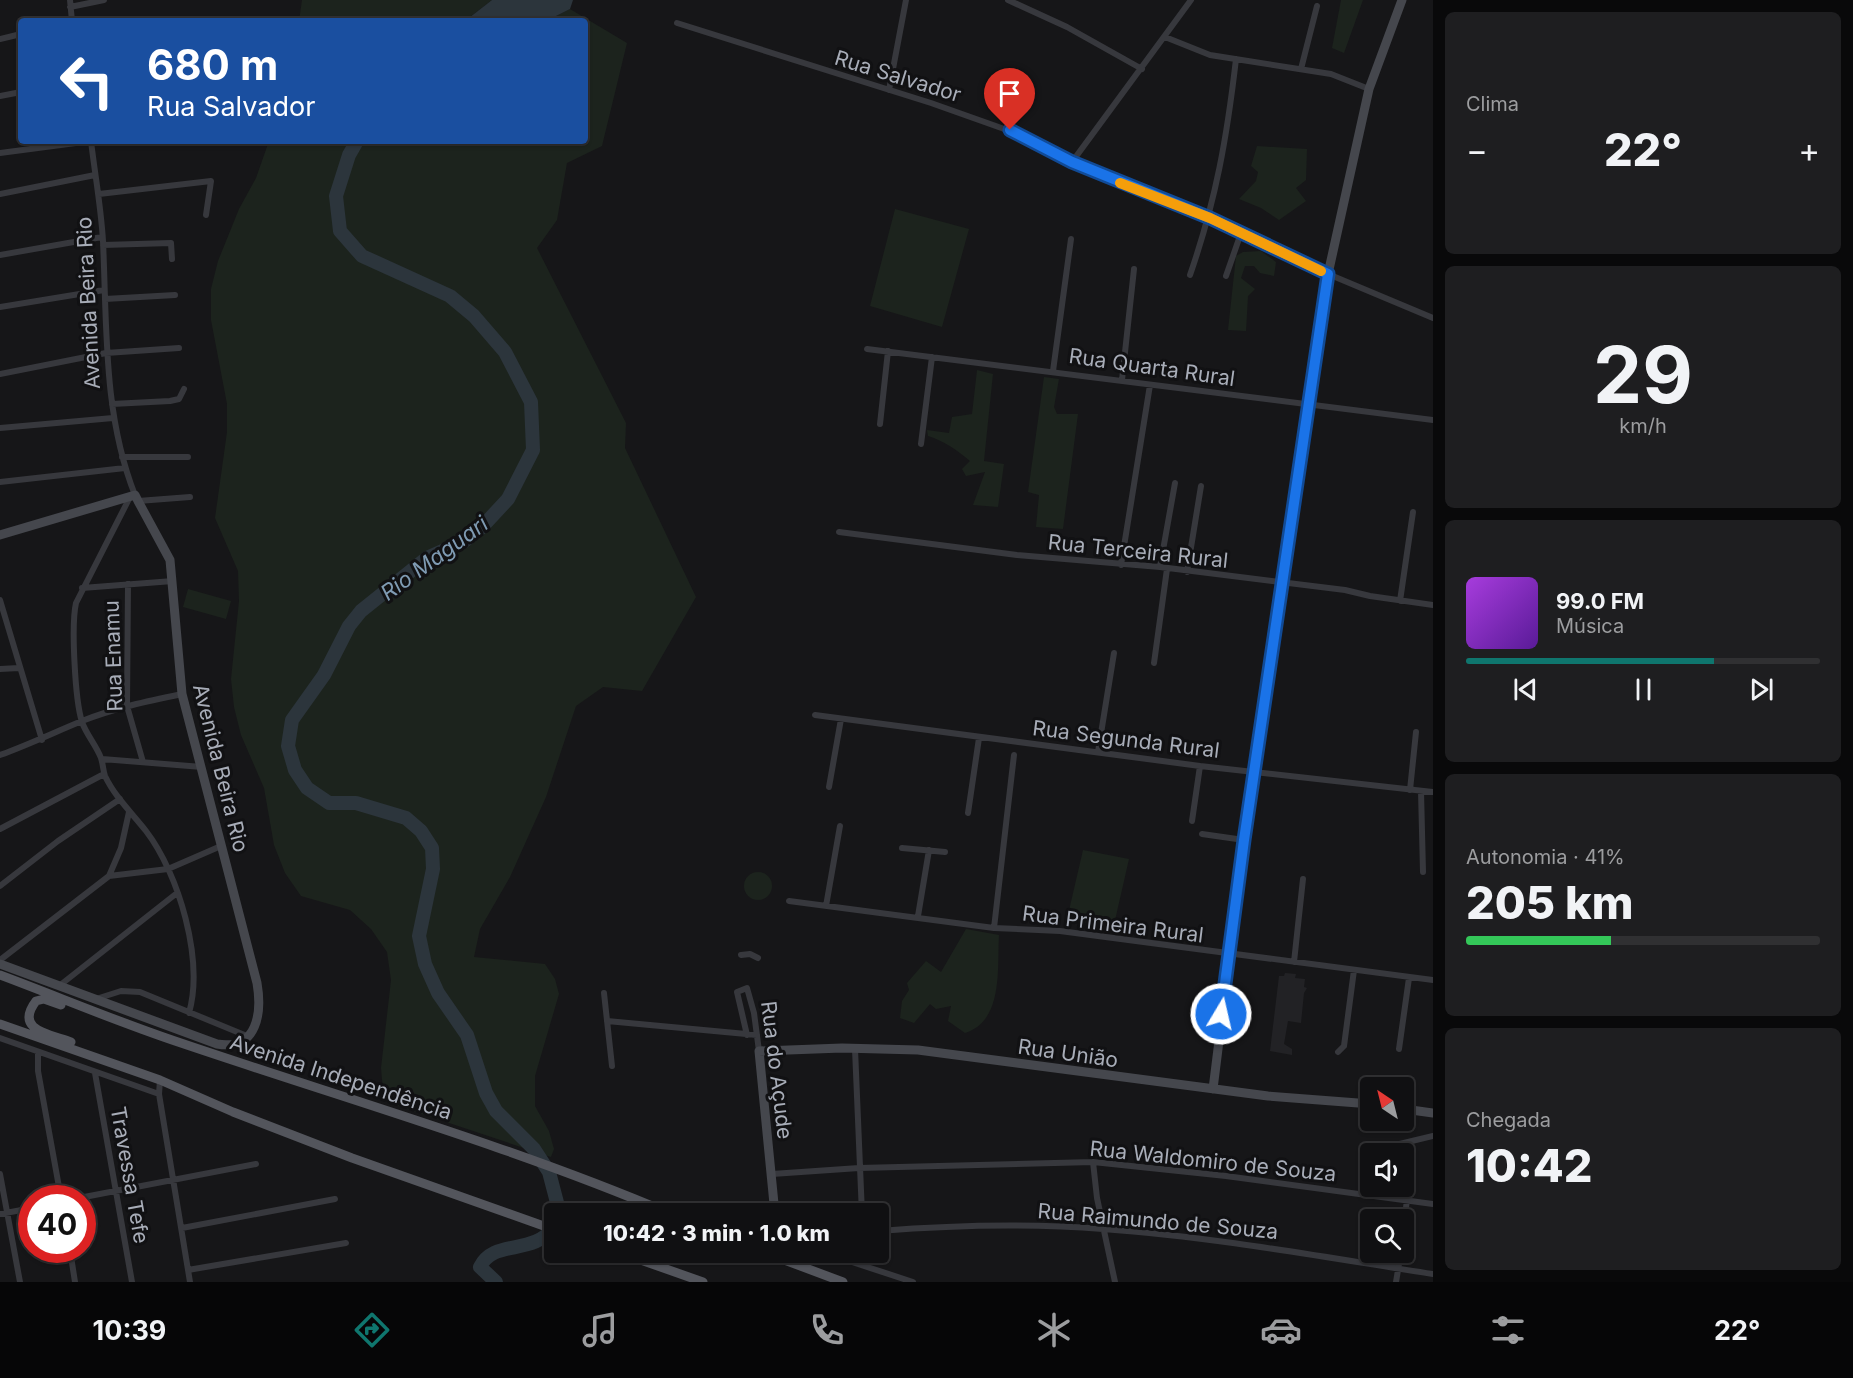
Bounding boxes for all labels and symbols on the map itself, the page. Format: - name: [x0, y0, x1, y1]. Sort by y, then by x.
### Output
- street label: Rua Salvador: [832, 45, 964, 107]
- pin: [984, 68, 1035, 130]
- street label: Avenida Beira Rio: [71, 216, 105, 390]
- street label: Rua Quarta Rural: [1067, 343, 1237, 391]
- water label: Rio Maguari: [375, 510, 493, 606]
- street label: Rua Terceira Rural: [1047, 529, 1229, 573]
- street label: Rua Enamu: [99, 600, 127, 712]
- street label: Avenida Beira Rio: [188, 681, 254, 855]
- street label: Rua Segunda Rural: [1031, 715, 1221, 763]
- street label: Rua Primeira Rural: [1021, 900, 1205, 948]
- position arrow: [1189, 982, 1253, 1046]
- street label: Rua do Açude: [756, 999, 798, 1141]
- street label: Avenida Independência: [227, 1029, 455, 1125]
- street label: Rua União: [1016, 1034, 1120, 1072]
- north arrow: [1360, 1077, 1414, 1131]
- street label: Travessa Tefe: [106, 1104, 154, 1246]
- street label: Rua Waldomiro de Souza: [1088, 1136, 1338, 1186]
- speed limit sign: 40: [18, 1185, 96, 1263]
- street label: Rua Raimundo de Souza: [1037, 1198, 1279, 1244]

